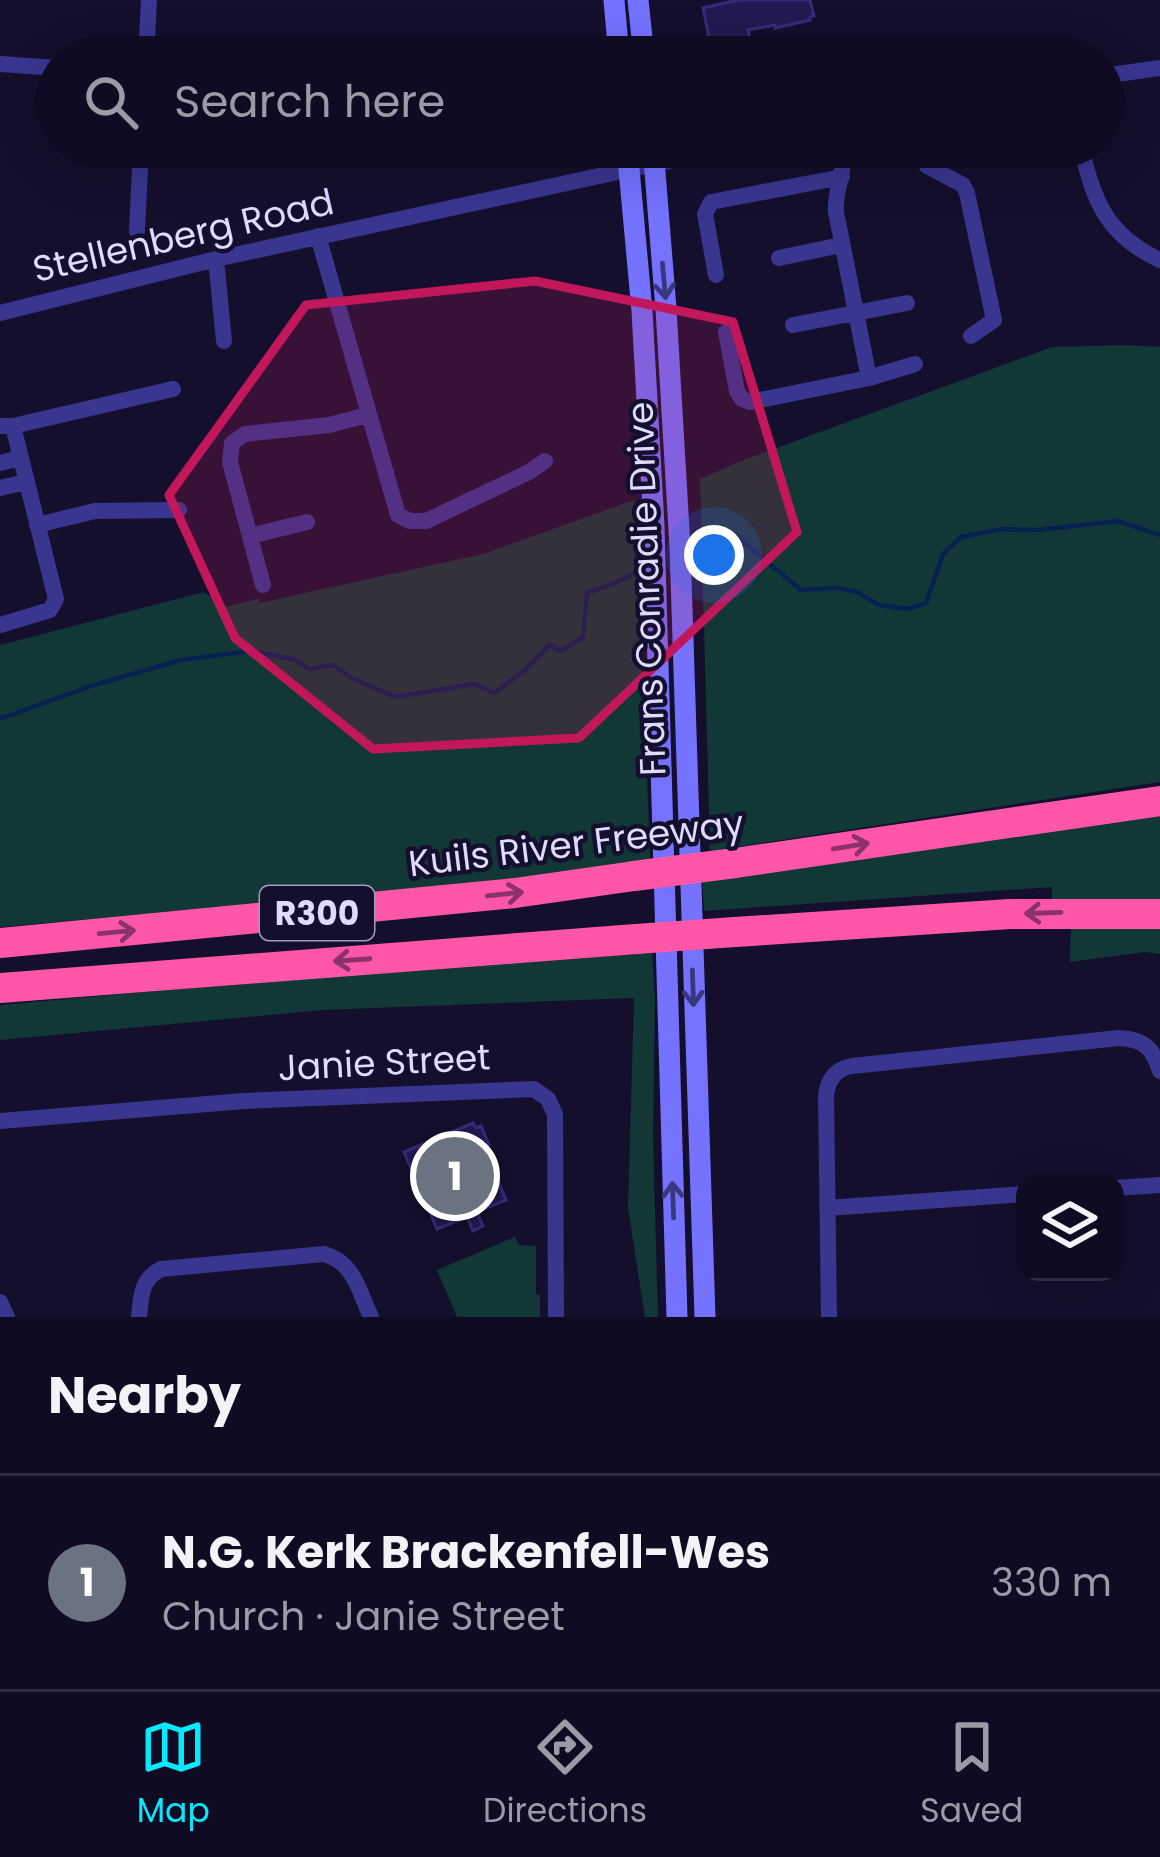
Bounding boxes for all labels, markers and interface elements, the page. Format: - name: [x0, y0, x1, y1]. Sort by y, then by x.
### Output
- search box: [36, 36, 1124, 168]
- icon: search: [78, 69, 144, 135]
- text: Search here: [174, 70, 445, 133]
- street label: Stellenberg Road: [28, 176, 339, 295]
- one-way arrow: [653, 261, 676, 300]
- street label: Frans Conradie Drive: [614, 401, 679, 777]
- your location: [684, 525, 744, 585]
- street label: Kuils River Freeway: [406, 798, 747, 889]
- one-way arrow: [830, 834, 869, 857]
- one-way arrow: [485, 882, 524, 905]
- road number: R300: [260, 886, 374, 940]
- one-way arrow: [1024, 901, 1063, 924]
- one-way arrow: [96, 920, 135, 943]
- one-way arrow: [333, 949, 372, 972]
- one-way arrow: [682, 968, 705, 1007]
- street label: Janie Street: [277, 1031, 492, 1094]
- pin: 1: [416, 1131, 494, 1221]
- map controls: [1016, 1173, 1124, 1281]
- button: layers: [1016, 1173, 1124, 1281]
- one-way arrow: [662, 1181, 685, 1220]
- text: Nearby: [48, 1359, 241, 1431]
- text: N.G. Kerk Brackenfell-Wes: [162, 1521, 770, 1584]
- text: 1: [80, 1555, 94, 1610]
- text: 330 m: [991, 1555, 1112, 1610]
- text: Church · Janie Street: [162, 1589, 565, 1644]
- tab: Map: [137, 1714, 210, 1836]
- tab: Directions: [483, 1714, 647, 1836]
- tab: Saved: [920, 1714, 1023, 1836]

